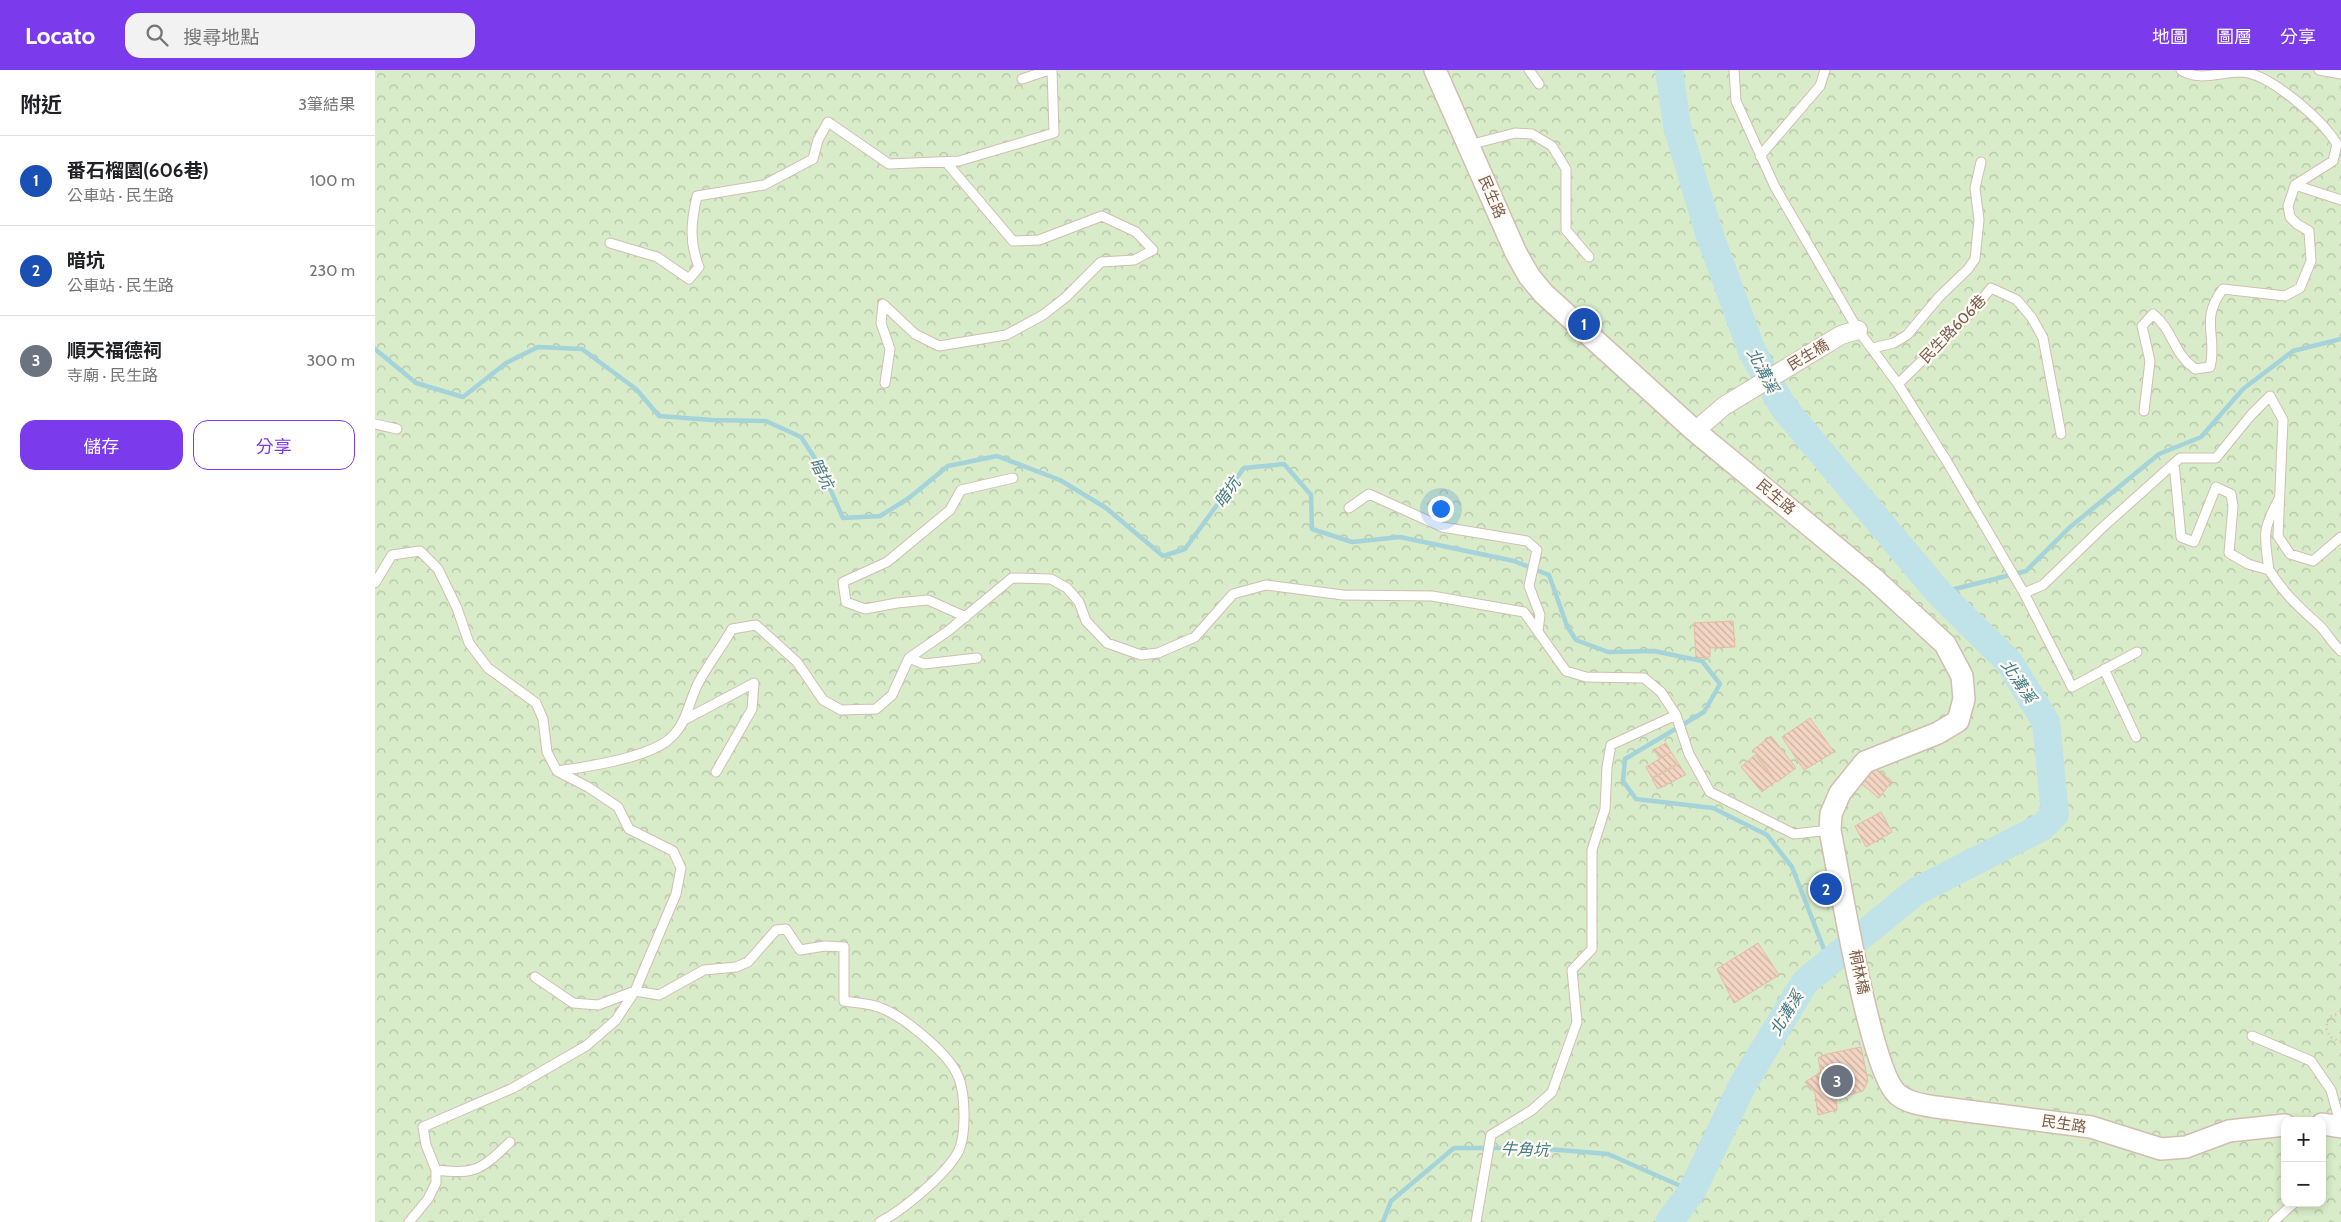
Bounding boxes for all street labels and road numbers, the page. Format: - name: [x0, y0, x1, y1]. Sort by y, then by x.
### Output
- street label: 民生路: [1475, 173, 1509, 221]
- street label: 民生路606巷: [1916, 291, 1990, 367]
- street label: 民生橋: [1784, 336, 1832, 374]
- street label: 民生路: [1753, 476, 1799, 518]
- street label: 桐林橋: [1846, 948, 1872, 996]
- street label: 民生路: [2040, 1112, 2088, 1136]

